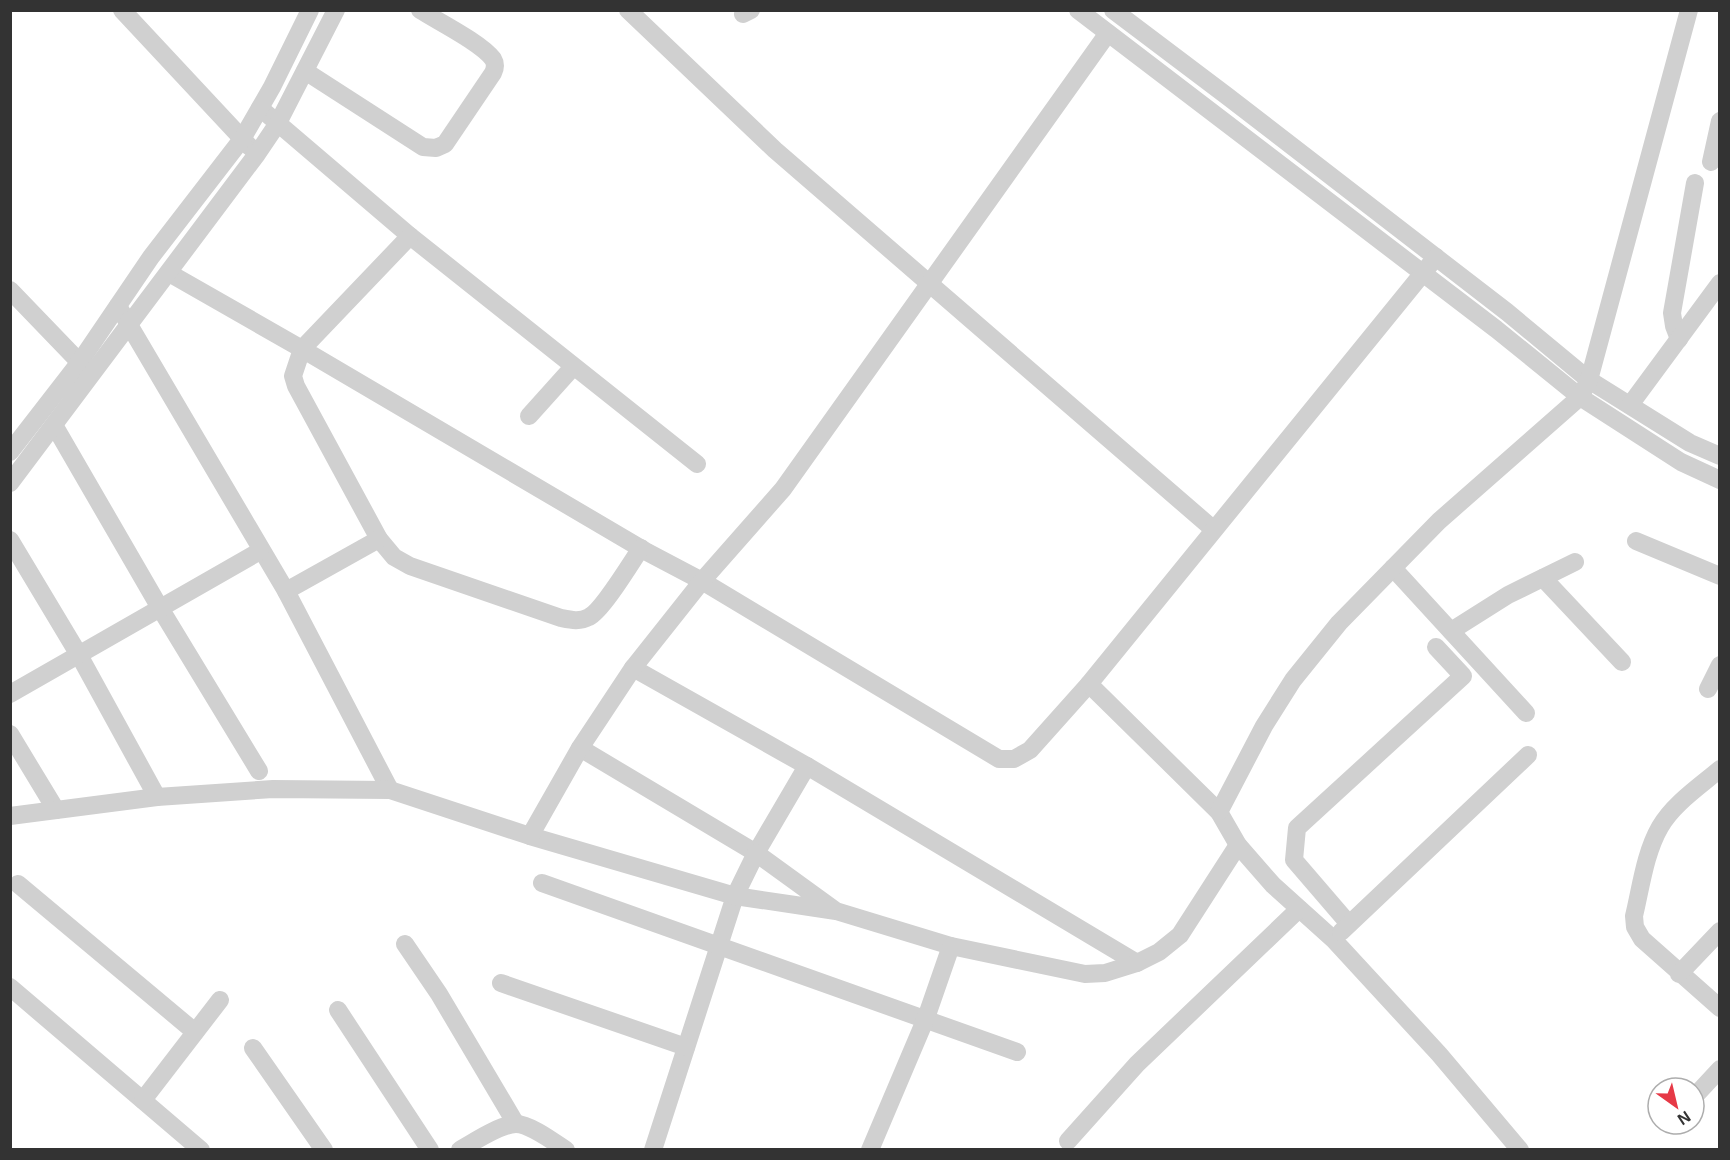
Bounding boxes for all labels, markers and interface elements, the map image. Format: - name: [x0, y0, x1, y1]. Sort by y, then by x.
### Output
- north arrow: [1646, 1076, 1706, 1136]
- text: N: [1675, 1108, 1694, 1128]

